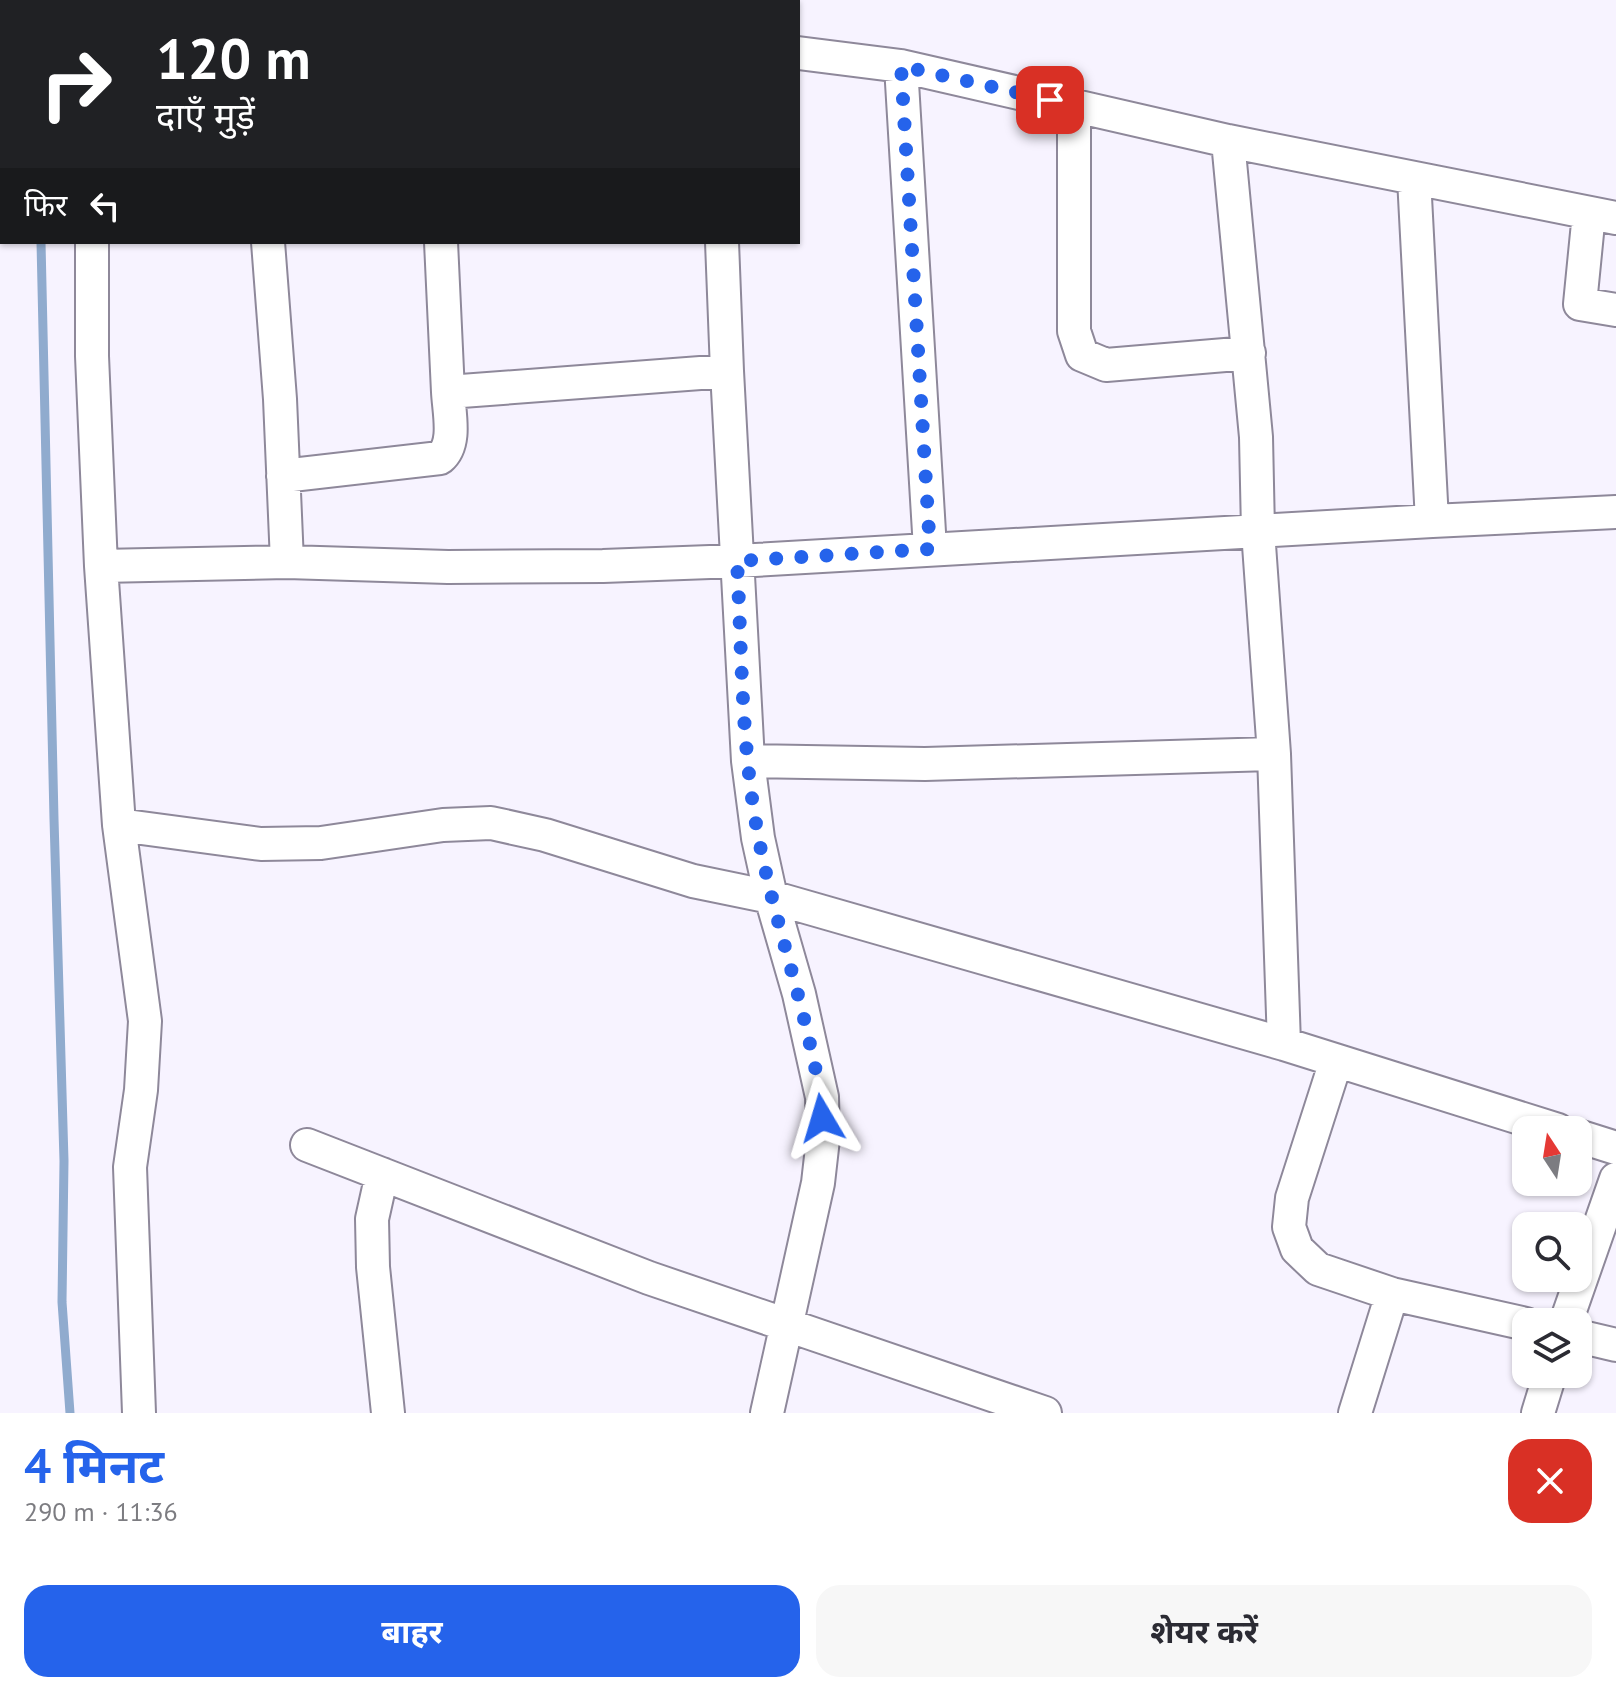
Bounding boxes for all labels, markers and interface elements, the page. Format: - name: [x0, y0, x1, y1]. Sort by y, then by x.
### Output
- text: 120 m: [156, 22, 311, 94]
- icon: right: [24, 32, 128, 136]
- pin: [1016, 66, 1084, 134]
- icon: arrive: [1028, 78, 1072, 122]
- text: दाएँ मुड़ें: [156, 92, 255, 139]
- icon: left: [83, 184, 127, 228]
- text: फिर: [24, 185, 67, 224]
- position arrow: [780, 1076, 864, 1160]
- north arrow: [1512, 1116, 1592, 1196]
- map controls: [1512, 1116, 1592, 1388]
- button: search: [1512, 1212, 1592, 1292]
- button: layers: [1512, 1308, 1592, 1388]
- text: 4 मिनट: [24, 1434, 164, 1496]
- button: close: [1508, 1439, 1592, 1523]
- text: 290 m · 11:36: [24, 1495, 178, 1528]
- button: बाहर: [24, 1585, 800, 1677]
- button: शेयर करें: [816, 1585, 1592, 1677]

